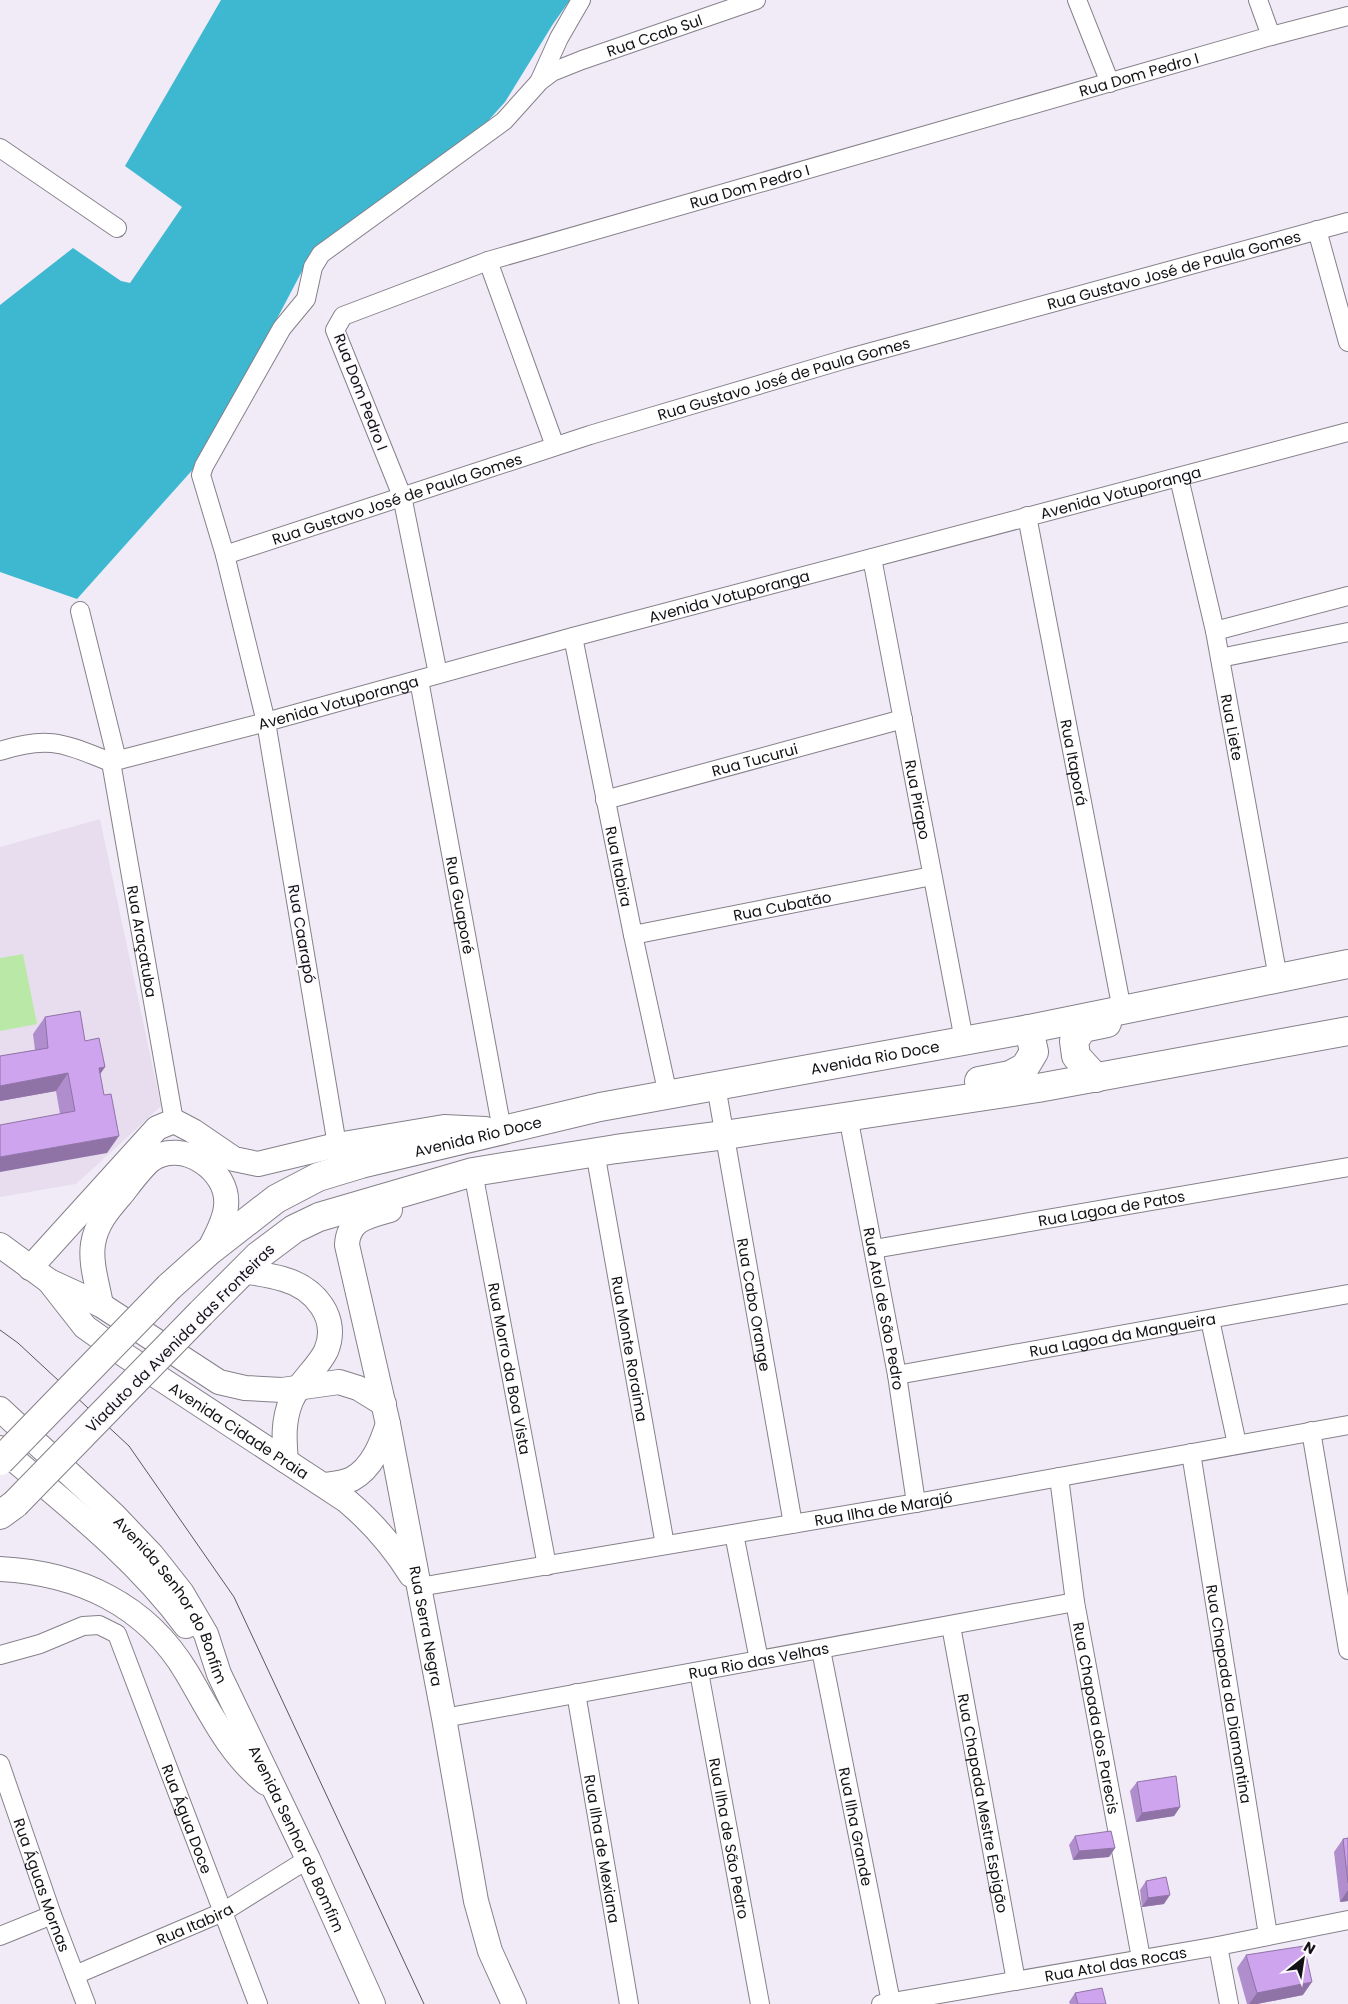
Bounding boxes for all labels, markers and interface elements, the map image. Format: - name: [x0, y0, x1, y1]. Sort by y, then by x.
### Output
- street label: Rua Ccab Sul: [604, 9, 705, 61]
- street label: Rua Dom Pedro I: [1077, 47, 1201, 101]
- street label: Rua Dom Pedro I: [687, 159, 812, 213]
- street label: Rua Gustavo José de Paula Gomes: [1045, 225, 1303, 314]
- street label: Rua Dom Pedro I: [329, 331, 393, 453]
- street label: Rua Gustavo José de Paula Gomes: [655, 332, 912, 425]
- street label: Rua Gustavo José de Paula Gomes: [269, 448, 525, 549]
- street label: Avenida Votuporanga: [1038, 461, 1203, 524]
- street label: Avenida Votuporanga: [646, 564, 812, 627]
- street label: Avenida Votuporanga: [256, 670, 421, 734]
- street label: Rua Liete: [1216, 692, 1249, 762]
- street label: Rua Itaporá: [1056, 717, 1093, 808]
- street label: Rua Tucurui: [709, 738, 800, 781]
- street label: Rua Pirapo: [900, 758, 936, 841]
- street label: Rua Itabira: [601, 824, 638, 909]
- street label: Rua Guaporé: [441, 855, 480, 956]
- street label: Rua Caarapó: [283, 883, 321, 985]
- street label: Rua Araçatuba: [122, 884, 163, 999]
- street label: Rua Cubatão: [731, 886, 833, 926]
- street label: Avenida Rio Doce: [809, 1035, 941, 1079]
- street label: Avenida Rio Doce: [412, 1111, 544, 1162]
- street label: Rua Lagoa de Patos: [1036, 1185, 1187, 1231]
- street label: Rua Atol de São Pedro: [859, 1225, 910, 1391]
- street label: Rua Cabo Orange: [732, 1236, 776, 1373]
- street label: Viaduto da Avenida das Fronteiras: [81, 1239, 279, 1437]
- street label: Rua Monte Roraima: [607, 1274, 653, 1423]
- street label: Rua Morro da Boa Vista: [483, 1281, 536, 1456]
- street label: Rua Lagoa da Mangueira: [1028, 1307, 1217, 1362]
- street label: Avenida Cidade Praia: [165, 1377, 313, 1484]
- street label: Rua Ilha de Marajó: [813, 1486, 954, 1531]
- street label: Avenida Senhor do Bonfim: [109, 1511, 233, 1687]
- street label: Rua Serra Negra: [405, 1564, 448, 1688]
- street label: Rua Chapada da Diamantina: [1202, 1583, 1257, 1805]
- street label: Rua Chapada dos Parecis: [1068, 1620, 1125, 1816]
- street label: Rua Rio das Velhas: [687, 1637, 831, 1683]
- street label: Rua Chapada Mestre Espigão: [953, 1692, 1014, 1914]
- street label: Avenida Senhor do Bomfim: [244, 1742, 350, 1935]
- street label: Rua Ilha de São Pedro: [704, 1756, 755, 1921]
- street label: Rua Água Doce: [157, 1761, 218, 1877]
- street label: Rua Ilha Grande: [834, 1765, 878, 1888]
- street label: Rua Ilha de Mexiana: [580, 1773, 626, 1925]
- street label: Rua Águas Mornas: [9, 1815, 76, 1955]
- street label: Rua Itabira: [153, 1898, 237, 1950]
- north arrow: [1278, 1934, 1328, 1984]
- text: N: [1300, 1936, 1319, 1959]
- street label: Rua Atol das Rocas: [1043, 1941, 1188, 1986]

